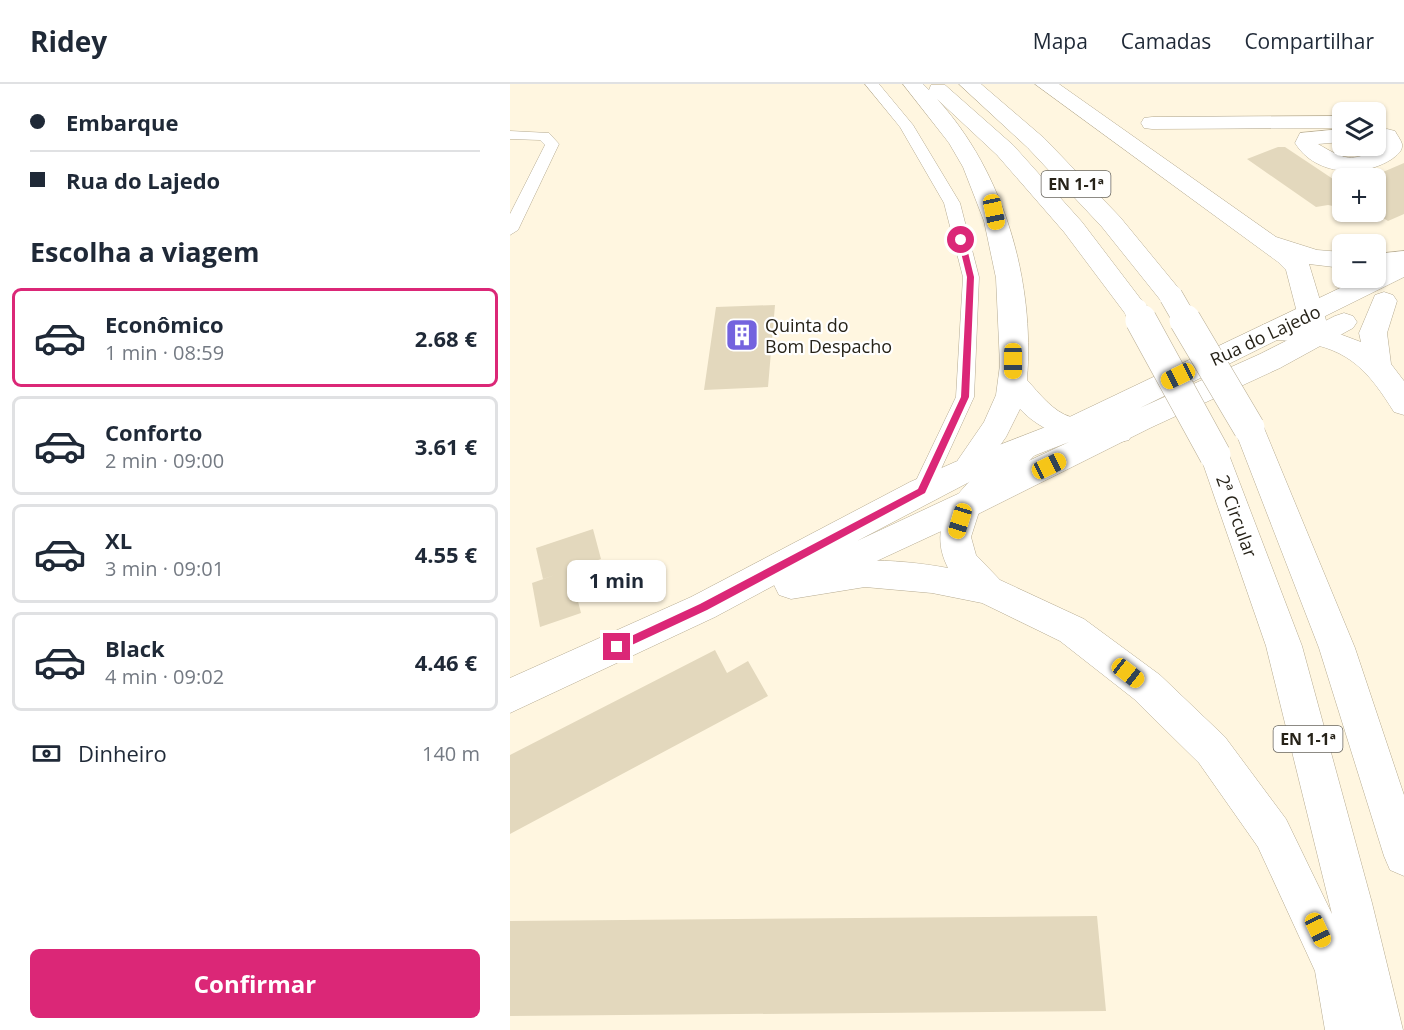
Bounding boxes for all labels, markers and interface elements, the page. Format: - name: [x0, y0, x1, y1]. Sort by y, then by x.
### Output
- text: Ridey: [30, 22, 107, 60]
- text: Mapa: [1033, 27, 1088, 55]
- text: Camadas: [1121, 27, 1211, 55]
- text: Compartilhar: [1244, 27, 1374, 55]
- map controls: [1332, 102, 1386, 288]
- button: layers: [1332, 102, 1386, 156]
- text: Embarque: [66, 107, 179, 137]
- text: Rua do Lajedo: [66, 165, 220, 195]
- button: +: [1332, 168, 1386, 222]
- road number: EN 1-1ª: [1042, 171, 1110, 197]
- car: [981, 193, 1007, 231]
- route start: [947, 226, 974, 253]
- text: Escolha a viagem: [30, 233, 259, 270]
- button: −: [1332, 234, 1386, 288]
- street label: Rua do Lajedo: [1206, 299, 1324, 371]
- text: Econômico: [105, 309, 224, 339]
- icon: car: [33, 311, 87, 365]
- place label: Quinta do Bom Despacho: [765, 313, 892, 358]
- building icon: Quinta do Bom Despacho: [724, 317, 760, 353]
- text: 2.68 €: [415, 323, 477, 353]
- text: 1 min · 08:59: [105, 339, 224, 366]
- car: [1004, 343, 1022, 379]
- car: [1158, 360, 1198, 392]
- text: Conforto: [105, 417, 202, 447]
- icon: car: [33, 419, 87, 473]
- text: 3.61 €: [415, 431, 477, 461]
- text: 2 min · 09:00: [105, 447, 224, 474]
- car: [1029, 450, 1069, 482]
- street label: 2ª Circular: [1211, 471, 1263, 561]
- car: [946, 501, 974, 541]
- text: XL: [105, 525, 132, 555]
- icon: car: [33, 527, 87, 581]
- text: 4.55 €: [415, 539, 477, 569]
- text: 3 min · 09:01: [105, 555, 224, 582]
- callout: 1 min: [567, 560, 666, 602]
- text: 1 min: [589, 567, 644, 594]
- text: Black: [105, 633, 165, 663]
- route end: [603, 633, 630, 660]
- icon: car: [33, 635, 87, 689]
- text: 4.46 €: [415, 647, 477, 677]
- car: [1108, 655, 1148, 691]
- text: 4 min · 09:02: [105, 663, 224, 690]
- road number: EN 1-1ª: [1274, 726, 1342, 752]
- icon: cash: [30, 737, 63, 770]
- text: Dinheiro: [78, 738, 167, 768]
- text: 140 m: [422, 740, 480, 767]
- car: [1302, 910, 1334, 950]
- button: Confirmar: [30, 949, 480, 1018]

